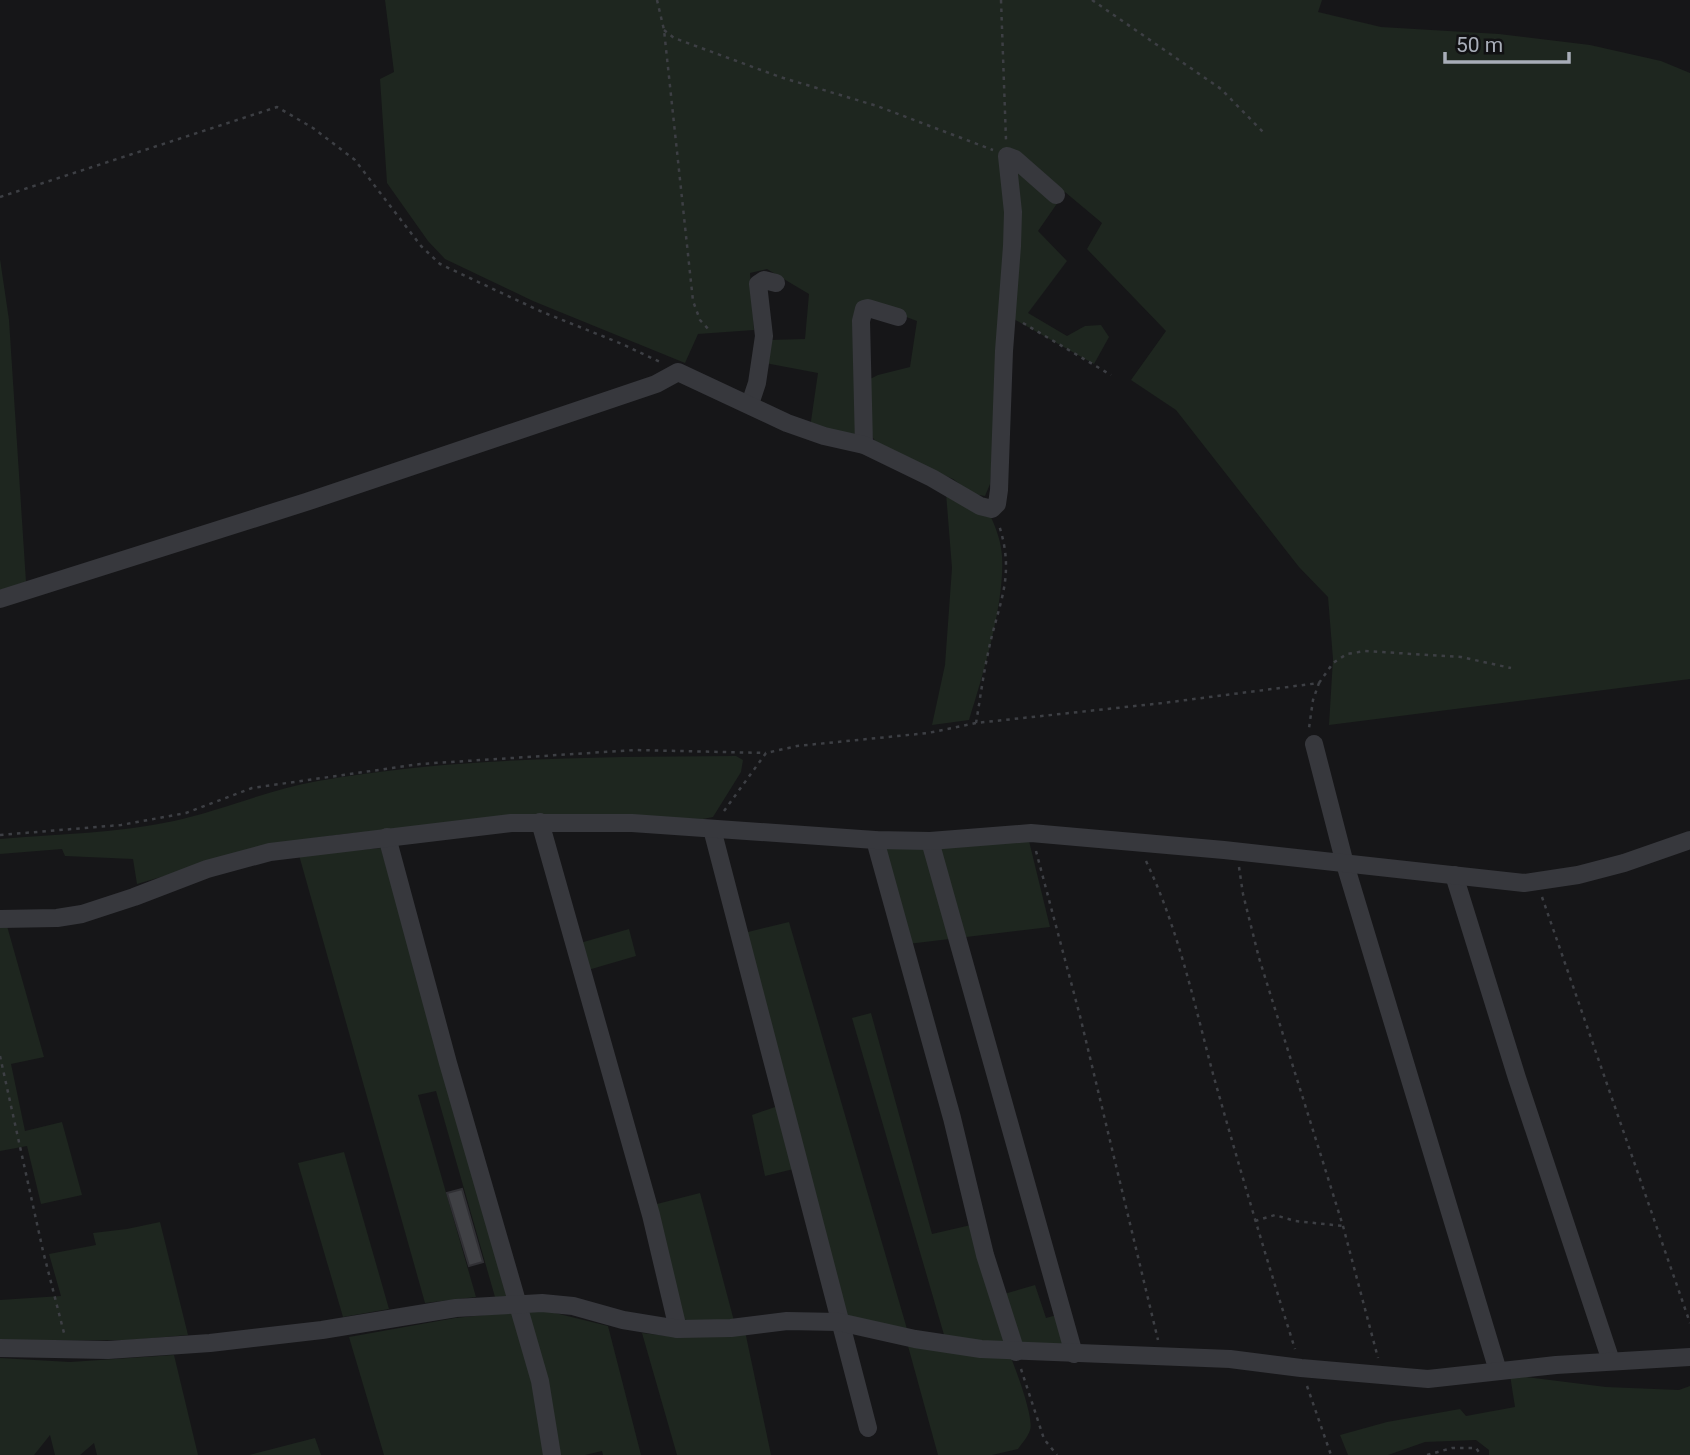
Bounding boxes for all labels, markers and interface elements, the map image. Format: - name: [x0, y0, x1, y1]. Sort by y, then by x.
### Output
- scale bar: [1445, 21, 1569, 65]
- text: 50 m: [1456, 33, 1503, 57]

